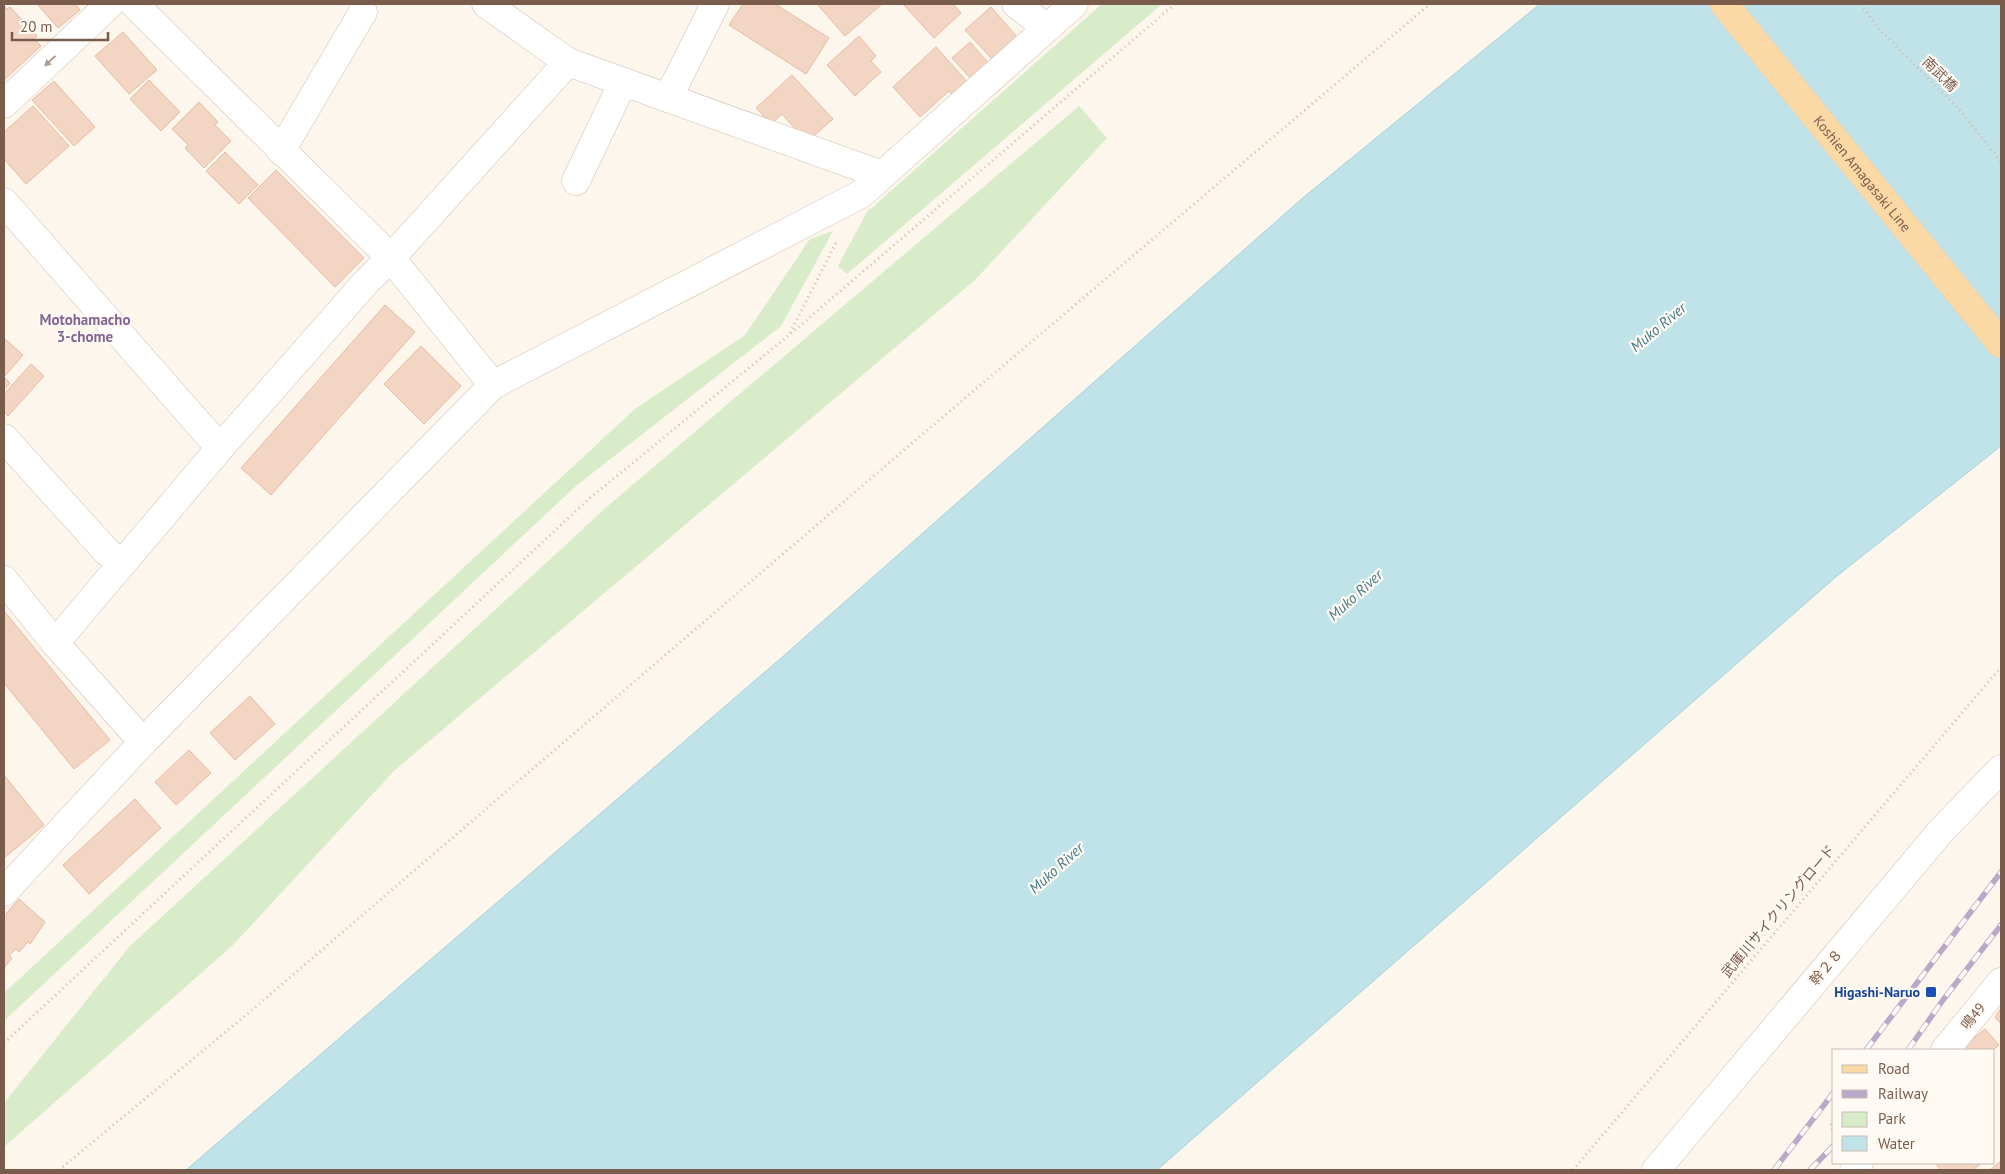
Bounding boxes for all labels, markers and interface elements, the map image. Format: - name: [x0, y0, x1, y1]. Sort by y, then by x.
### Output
- scale bar: [12, 10, 109, 42]
- text: 20 m: [20, 17, 53, 36]
- street label: 南武橋: [1919, 53, 1961, 95]
- one-way arrow: [44, 55, 56, 67]
- street label: Koshien Amagasaki Line: [1810, 112, 1915, 236]
- water label: Muko River: [1626, 297, 1691, 356]
- district label: Motohamacho 3-chome: [39, 310, 131, 346]
- water label: Muko River: [1324, 565, 1387, 625]
- water label: Muko River: [1025, 838, 1088, 898]
- street label: 武庫川サイクリングロード: [1717, 841, 1839, 981]
- street label: 幹２８: [1806, 945, 1846, 989]
- place label: Higashi-Naruo: [1834, 983, 1920, 1001]
- marker: Higashi-Naruo: [1924, 985, 1938, 999]
- street label: 鳴49: [1957, 999, 1989, 1033]
- legend: [1832, 1049, 1995, 1164]
- text: Road: [1878, 1059, 1910, 1078]
- text: Railway: [1878, 1084, 1928, 1103]
- text: Park: [1878, 1109, 1906, 1128]
- text: Water: [1878, 1134, 1915, 1153]

